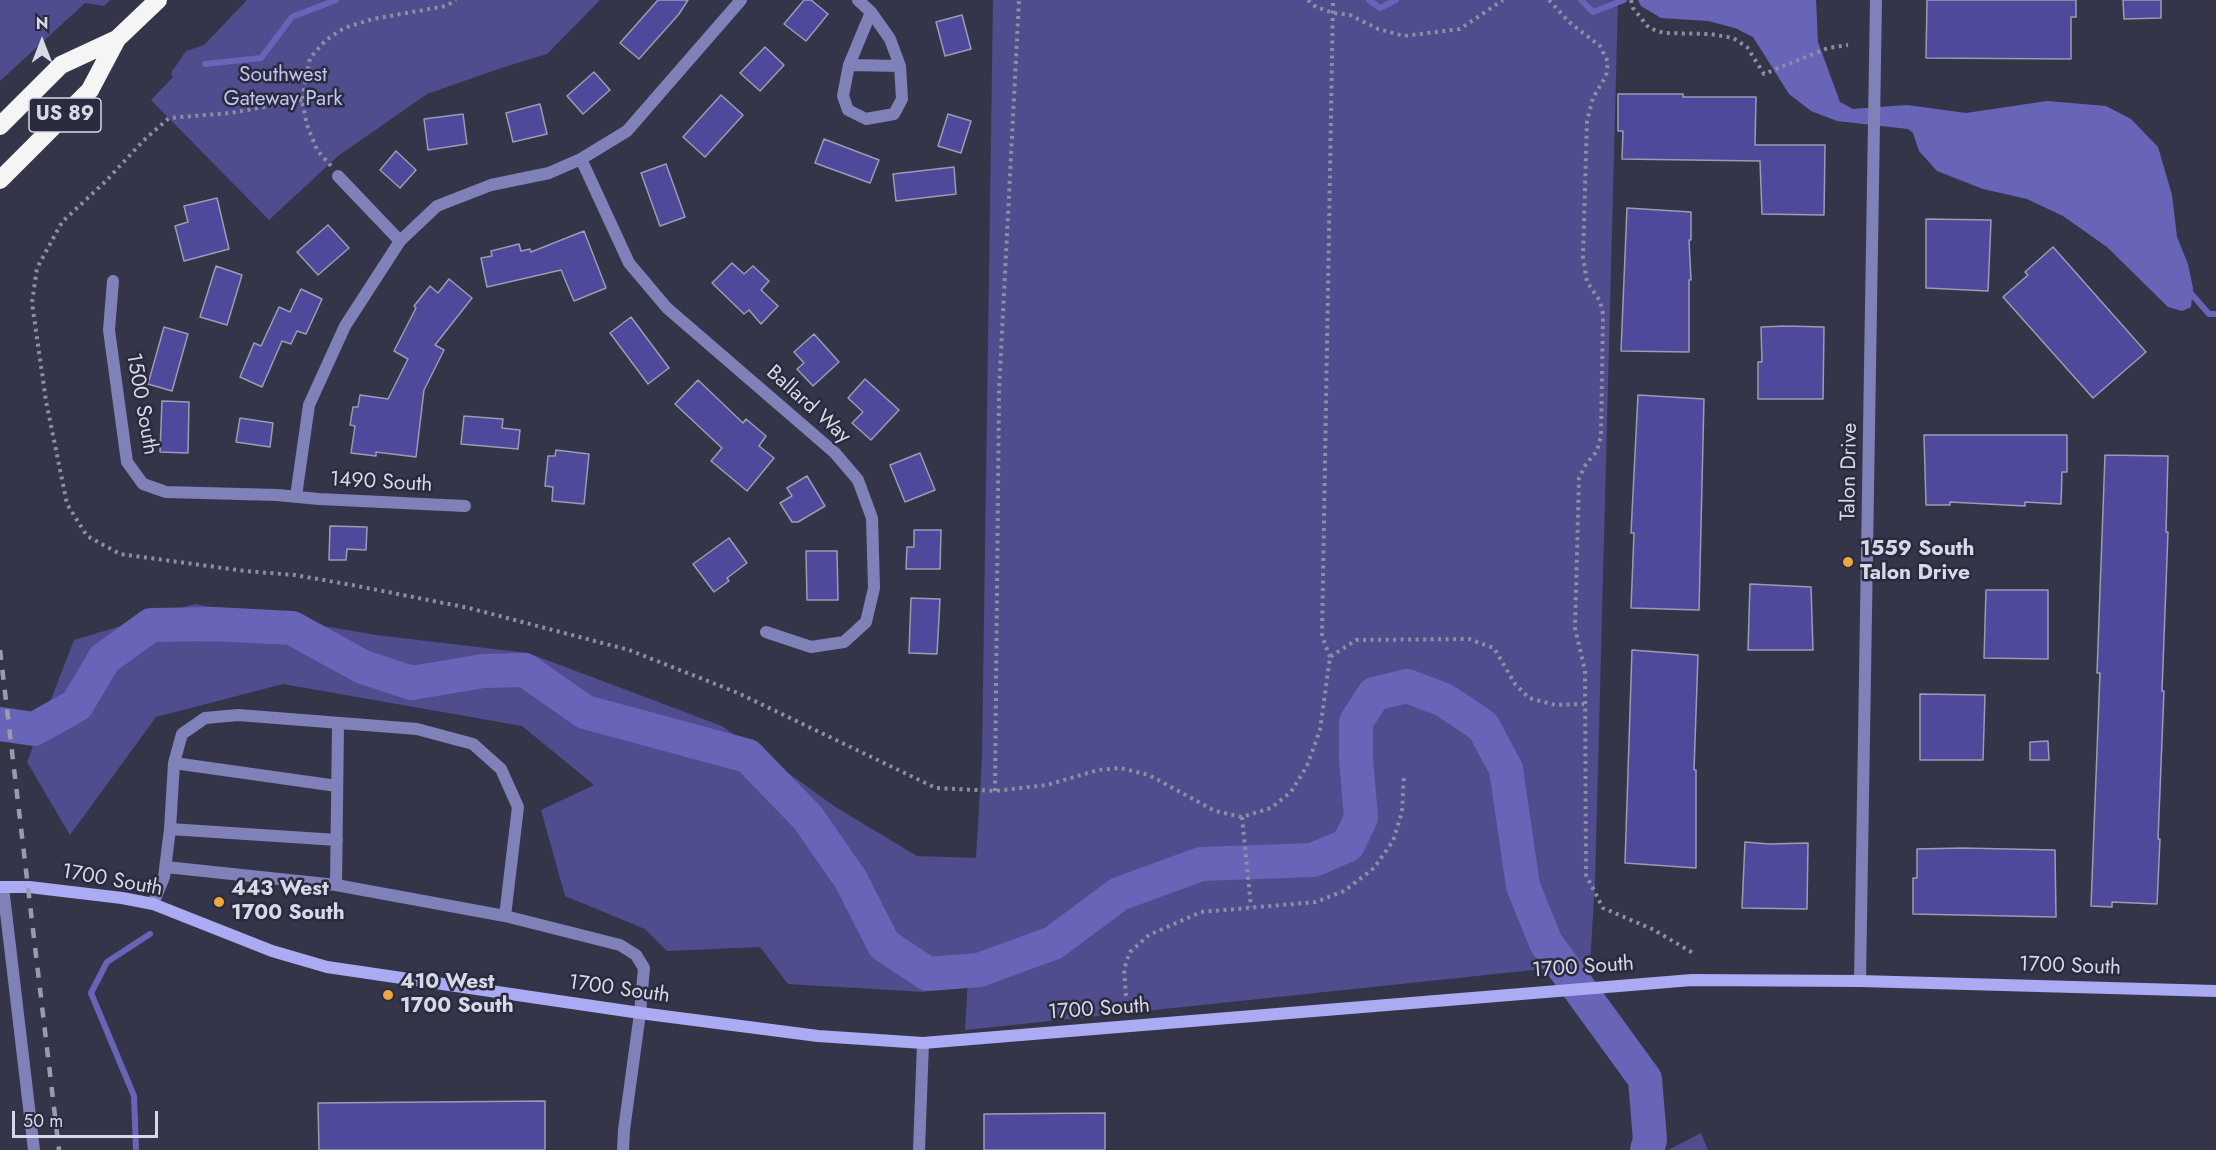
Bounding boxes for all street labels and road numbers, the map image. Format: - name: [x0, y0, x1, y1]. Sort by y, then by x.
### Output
- road number: US 89: [29, 98, 101, 132]
- street label: 1500 South: [120, 351, 162, 457]
- street label: Ballard Way: [761, 361, 855, 449]
- street label: Talon Drive: [1837, 423, 1863, 521]
- street label: 1490 South: [329, 468, 433, 498]
- street label: 1700 South: [60, 860, 164, 902]
- street label: 1700 South: [1531, 952, 1635, 984]
- street label: 1700 South: [2019, 953, 2121, 981]
- street label: 1700 South: [567, 970, 671, 1010]
- street label: 1700 South: [1047, 994, 1151, 1026]

